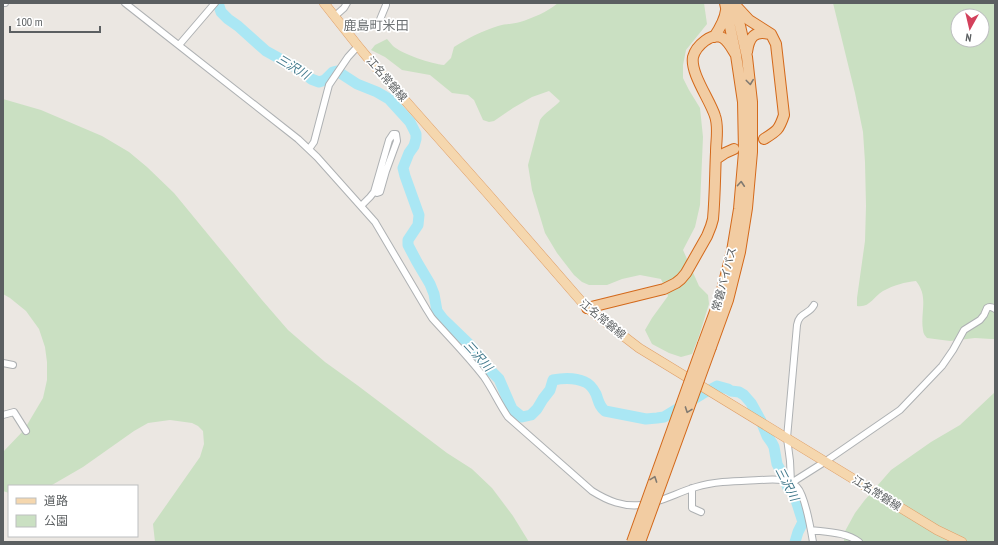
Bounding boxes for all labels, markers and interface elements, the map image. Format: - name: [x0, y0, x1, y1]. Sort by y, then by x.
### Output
- scale bar: [10, 8, 100, 34]
- north arrow: [950, 8, 990, 48]
- text: 100 m: [16, 14, 43, 29]
- district label: 鹿島町米田: [343, 17, 409, 34]
- text: N: [965, 31, 973, 45]
- water label: 三沢川: [274, 51, 314, 83]
- street label: 江名常磐線: [364, 54, 410, 104]
- one-way arrow: [745, 79, 754, 85]
- one-way arrow: [737, 181, 746, 187]
- street label: 常磐バイパス: [709, 245, 739, 313]
- street label: 江名常磐線: [577, 296, 629, 342]
- water label: 三沢川: [461, 337, 497, 376]
- one-way arrow: [684, 407, 692, 414]
- water label: 三沢川: [773, 464, 803, 505]
- street label: 江名常磐線: [850, 472, 904, 514]
- one-way arrow: [650, 476, 658, 483]
- legend: [8, 485, 138, 537]
- text: 道路: [44, 493, 68, 508]
- text: 公園: [44, 513, 68, 528]

